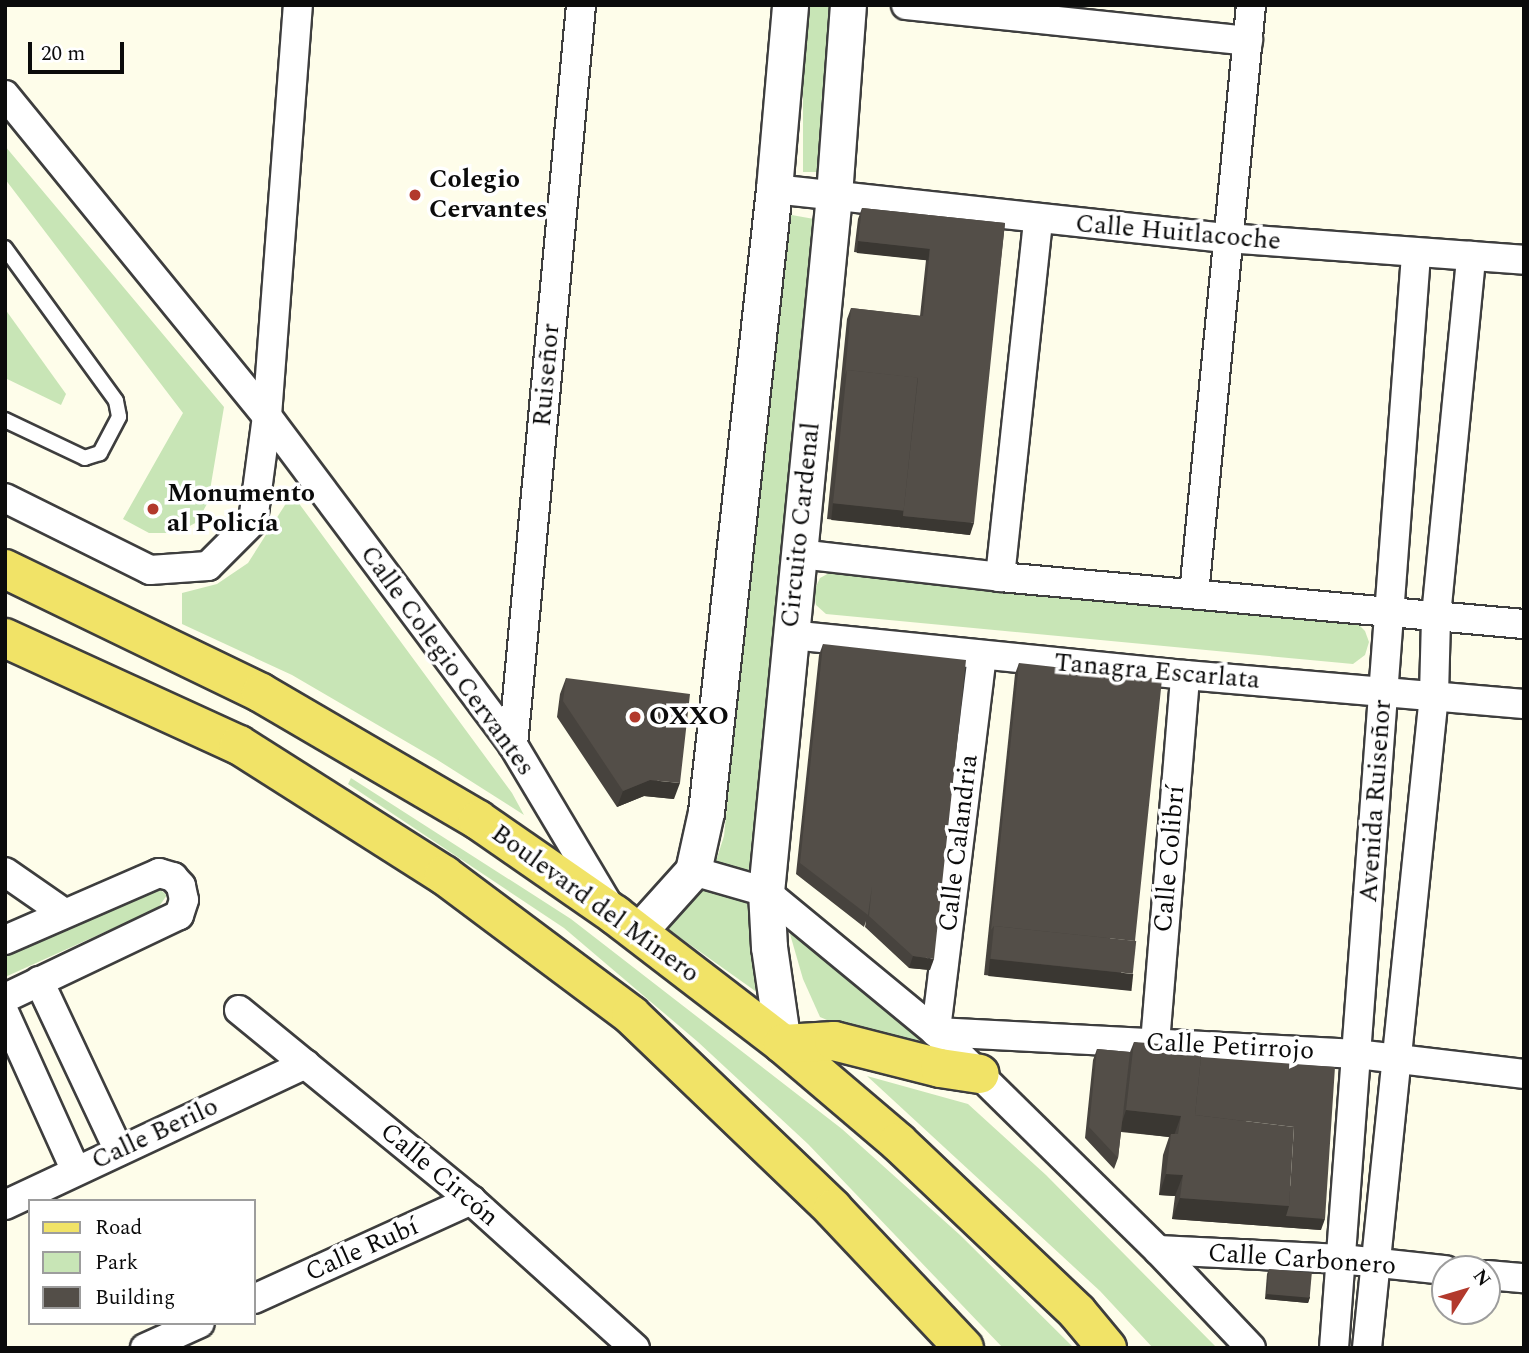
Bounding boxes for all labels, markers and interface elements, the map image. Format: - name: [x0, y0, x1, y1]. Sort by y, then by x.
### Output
- scale bar: [32, 28, 128, 72]
- text: 20 m: [41, 38, 85, 70]
- place label: Colegio Cervantes: [429, 164, 547, 226]
- marker: Colegio Cervantes: [407, 187, 423, 203]
- street label: Calle Huitlacoche: [1074, 208, 1282, 258]
- street label: Ruiseñor: [527, 322, 567, 428]
- street label: Circuito Cardenal: [775, 421, 827, 629]
- place label: Monumento al Policía: [167, 478, 315, 540]
- marker: Monumento al Policía: [145, 501, 161, 517]
- street label: Calle Colegio Cervantes: [353, 540, 541, 782]
- street label: Tanagra Escarlata: [1053, 647, 1261, 697]
- street label: Avenida Ruiseñor: [1353, 698, 1399, 904]
- place label: OXXO: [649, 701, 729, 733]
- marker: OXXO: [627, 709, 643, 725]
- street label: Calle Calandria: [933, 753, 985, 933]
- street label: Calle Colibrí: [1148, 784, 1192, 934]
- street label: Boulevard del Minero: [485, 818, 705, 990]
- street label: Calle Petirrojo: [1145, 1027, 1315, 1067]
- street label: Calle Berilo: [87, 1091, 223, 1177]
- street label: Calle Circón: [374, 1117, 504, 1233]
- legend: [28, 1199, 256, 1325]
- street label: Calle Rubí: [301, 1211, 423, 1289]
- text: Road: [95, 1212, 142, 1244]
- street label: Calle Carbonero: [1207, 1238, 1397, 1282]
- text: Park: [95, 1247, 138, 1279]
- north arrow: [1431, 1255, 1501, 1325]
- text: N: [1465, 1263, 1498, 1293]
- text: Building: [95, 1282, 175, 1314]

